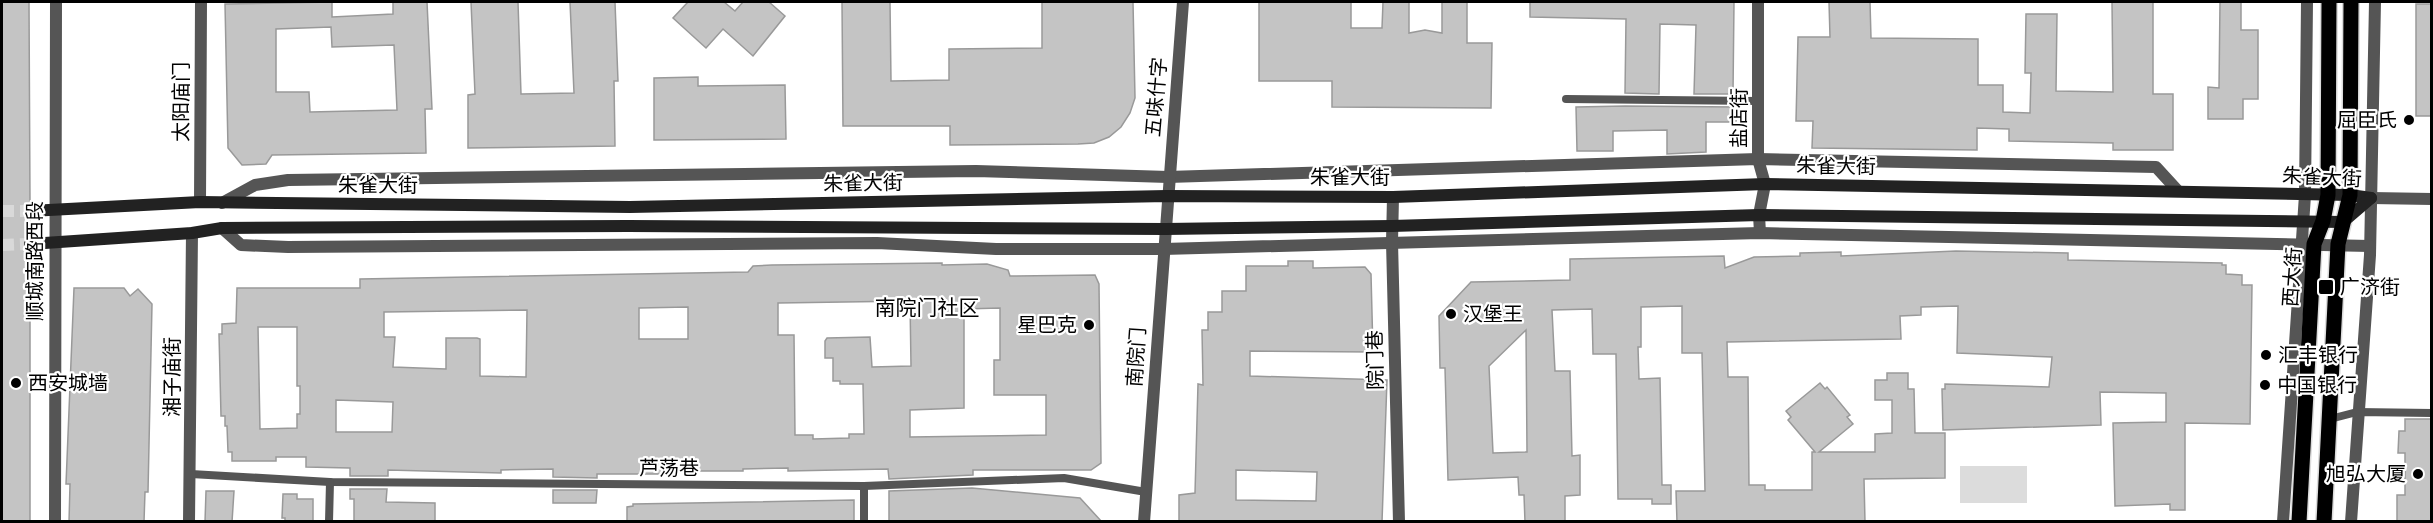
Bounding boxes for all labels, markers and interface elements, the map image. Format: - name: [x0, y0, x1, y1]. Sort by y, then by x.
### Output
- street label: 五味什字: [1141, 56, 1170, 138]
- street label: 太阳庙门: [169, 62, 192, 142]
- street label: 盐店街: [1727, 88, 1750, 148]
- place label: 屈臣氏: [2337, 108, 2397, 131]
- marker: 屈臣氏: [2402, 113, 2416, 127]
- street label: 朱雀大街: [1796, 153, 1876, 178]
- street label: 朱雀大街: [2281, 163, 2363, 190]
- street label: 朱雀大街: [1310, 165, 1390, 188]
- street label: 朱雀大街: [823, 170, 903, 195]
- street label: 朱雀大街: [338, 173, 418, 196]
- street label: 顺城南路西段: [23, 201, 46, 321]
- street label: 西大街: [2278, 246, 2305, 308]
- place label: 广济街: [2340, 275, 2400, 298]
- marker: 广济街: [2317, 278, 2335, 296]
- district label: 南院门社区: [875, 295, 980, 319]
- place label: 汉堡王: [1463, 302, 1523, 325]
- marker: 汉堡王: [1444, 307, 1458, 321]
- place label: 星巴克: [1017, 313, 1077, 336]
- marker: 星巴克: [1082, 318, 1096, 332]
- street label: 南院门: [1122, 326, 1149, 388]
- street label: 院门巷: [1362, 330, 1387, 390]
- street label: 湘子庙街: [160, 337, 183, 417]
- place label: 汇丰银行: [2278, 343, 2358, 366]
- marker: 汇丰银行: [2259, 348, 2273, 362]
- place label: 西安城墙: [28, 371, 108, 394]
- place label: 中国银行: [2277, 373, 2357, 396]
- marker: 西安城墙: [9, 376, 23, 390]
- marker: 中国银行: [2258, 378, 2272, 392]
- street label: 芦荡巷: [639, 456, 699, 479]
- place label: 旭弘大厦: [2326, 462, 2406, 485]
- marker: 旭弘大厦: [2411, 467, 2425, 481]

